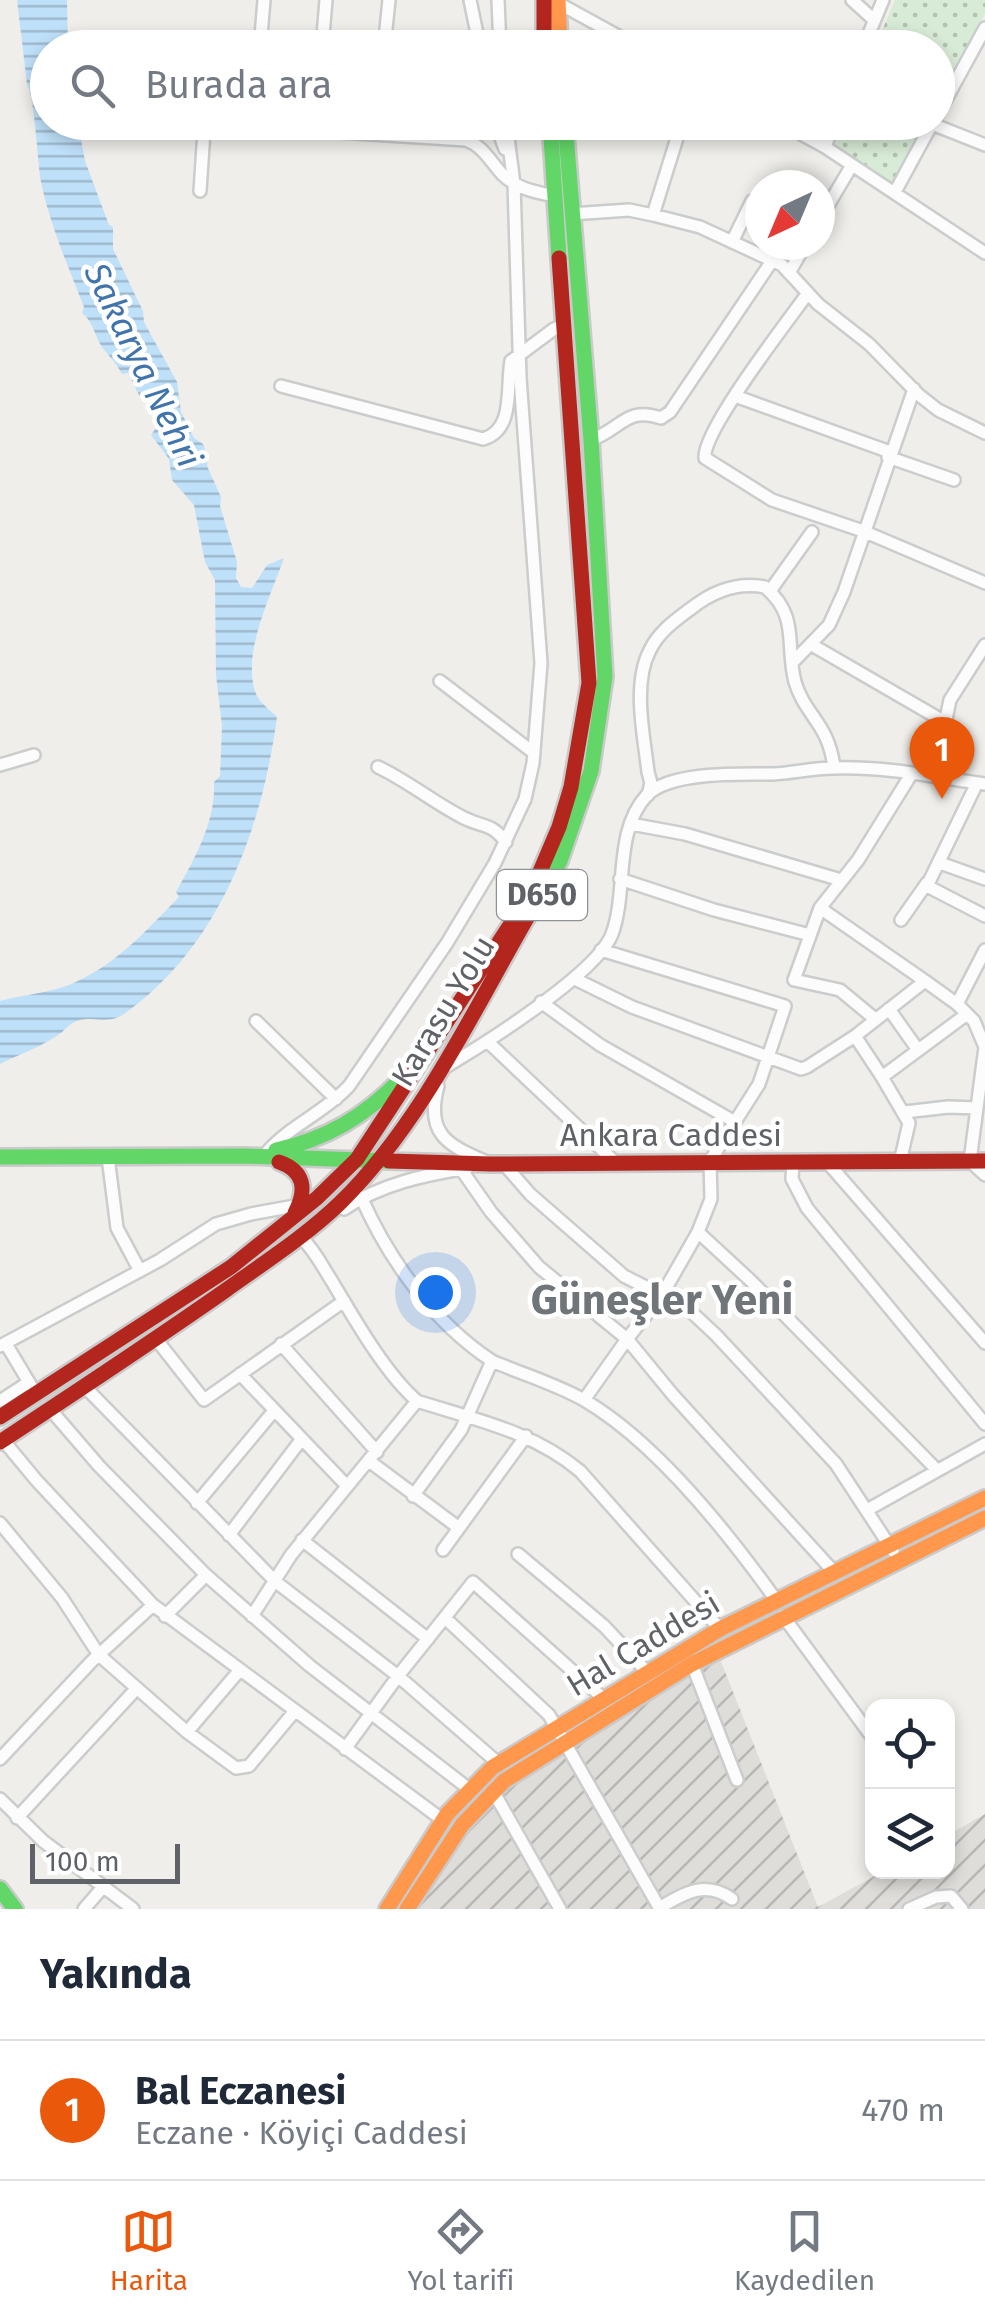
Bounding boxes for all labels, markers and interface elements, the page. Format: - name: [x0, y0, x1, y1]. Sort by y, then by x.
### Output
- search box: [30, 30, 955, 140]
- icon: search: [65, 58, 120, 113]
- text: Burada ara: [145, 62, 332, 108]
- north arrow: [745, 170, 835, 260]
- water label: Sakarya Nehri: [75, 255, 211, 474]
- pin: 1: [910, 716, 974, 799]
- road number: D650: [497, 870, 587, 920]
- street label: Karasu Yolu: [383, 929, 503, 1093]
- street label: Ankara Caddesi: [560, 1116, 782, 1154]
- your location: [410, 1267, 461, 1318]
- district label: Güneşler Yeni: [531, 1275, 793, 1326]
- street label: Hal Caddesi: [560, 1584, 726, 1704]
- map controls: [865, 1699, 955, 1879]
- button: locate: [865, 1699, 955, 1789]
- button: layers: [865, 1789, 955, 1879]
- scale bar: [30, 1839, 180, 1884]
- text: 100 m: [45, 1845, 120, 1878]
- text: Yakında: [40, 1949, 192, 1999]
- text: Bal Eczanesi: [135, 2068, 346, 2114]
- text: 1: [65, 2091, 80, 2129]
- text: 470 m: [861, 2091, 945, 2129]
- text: Eczane · Köyiçi Caddesi: [135, 2114, 468, 2152]
- tab: Harita: [110, 2204, 188, 2297]
- tab: Yol tarifi: [408, 2204, 514, 2297]
- tab: Kaydedilen: [734, 2204, 875, 2297]

